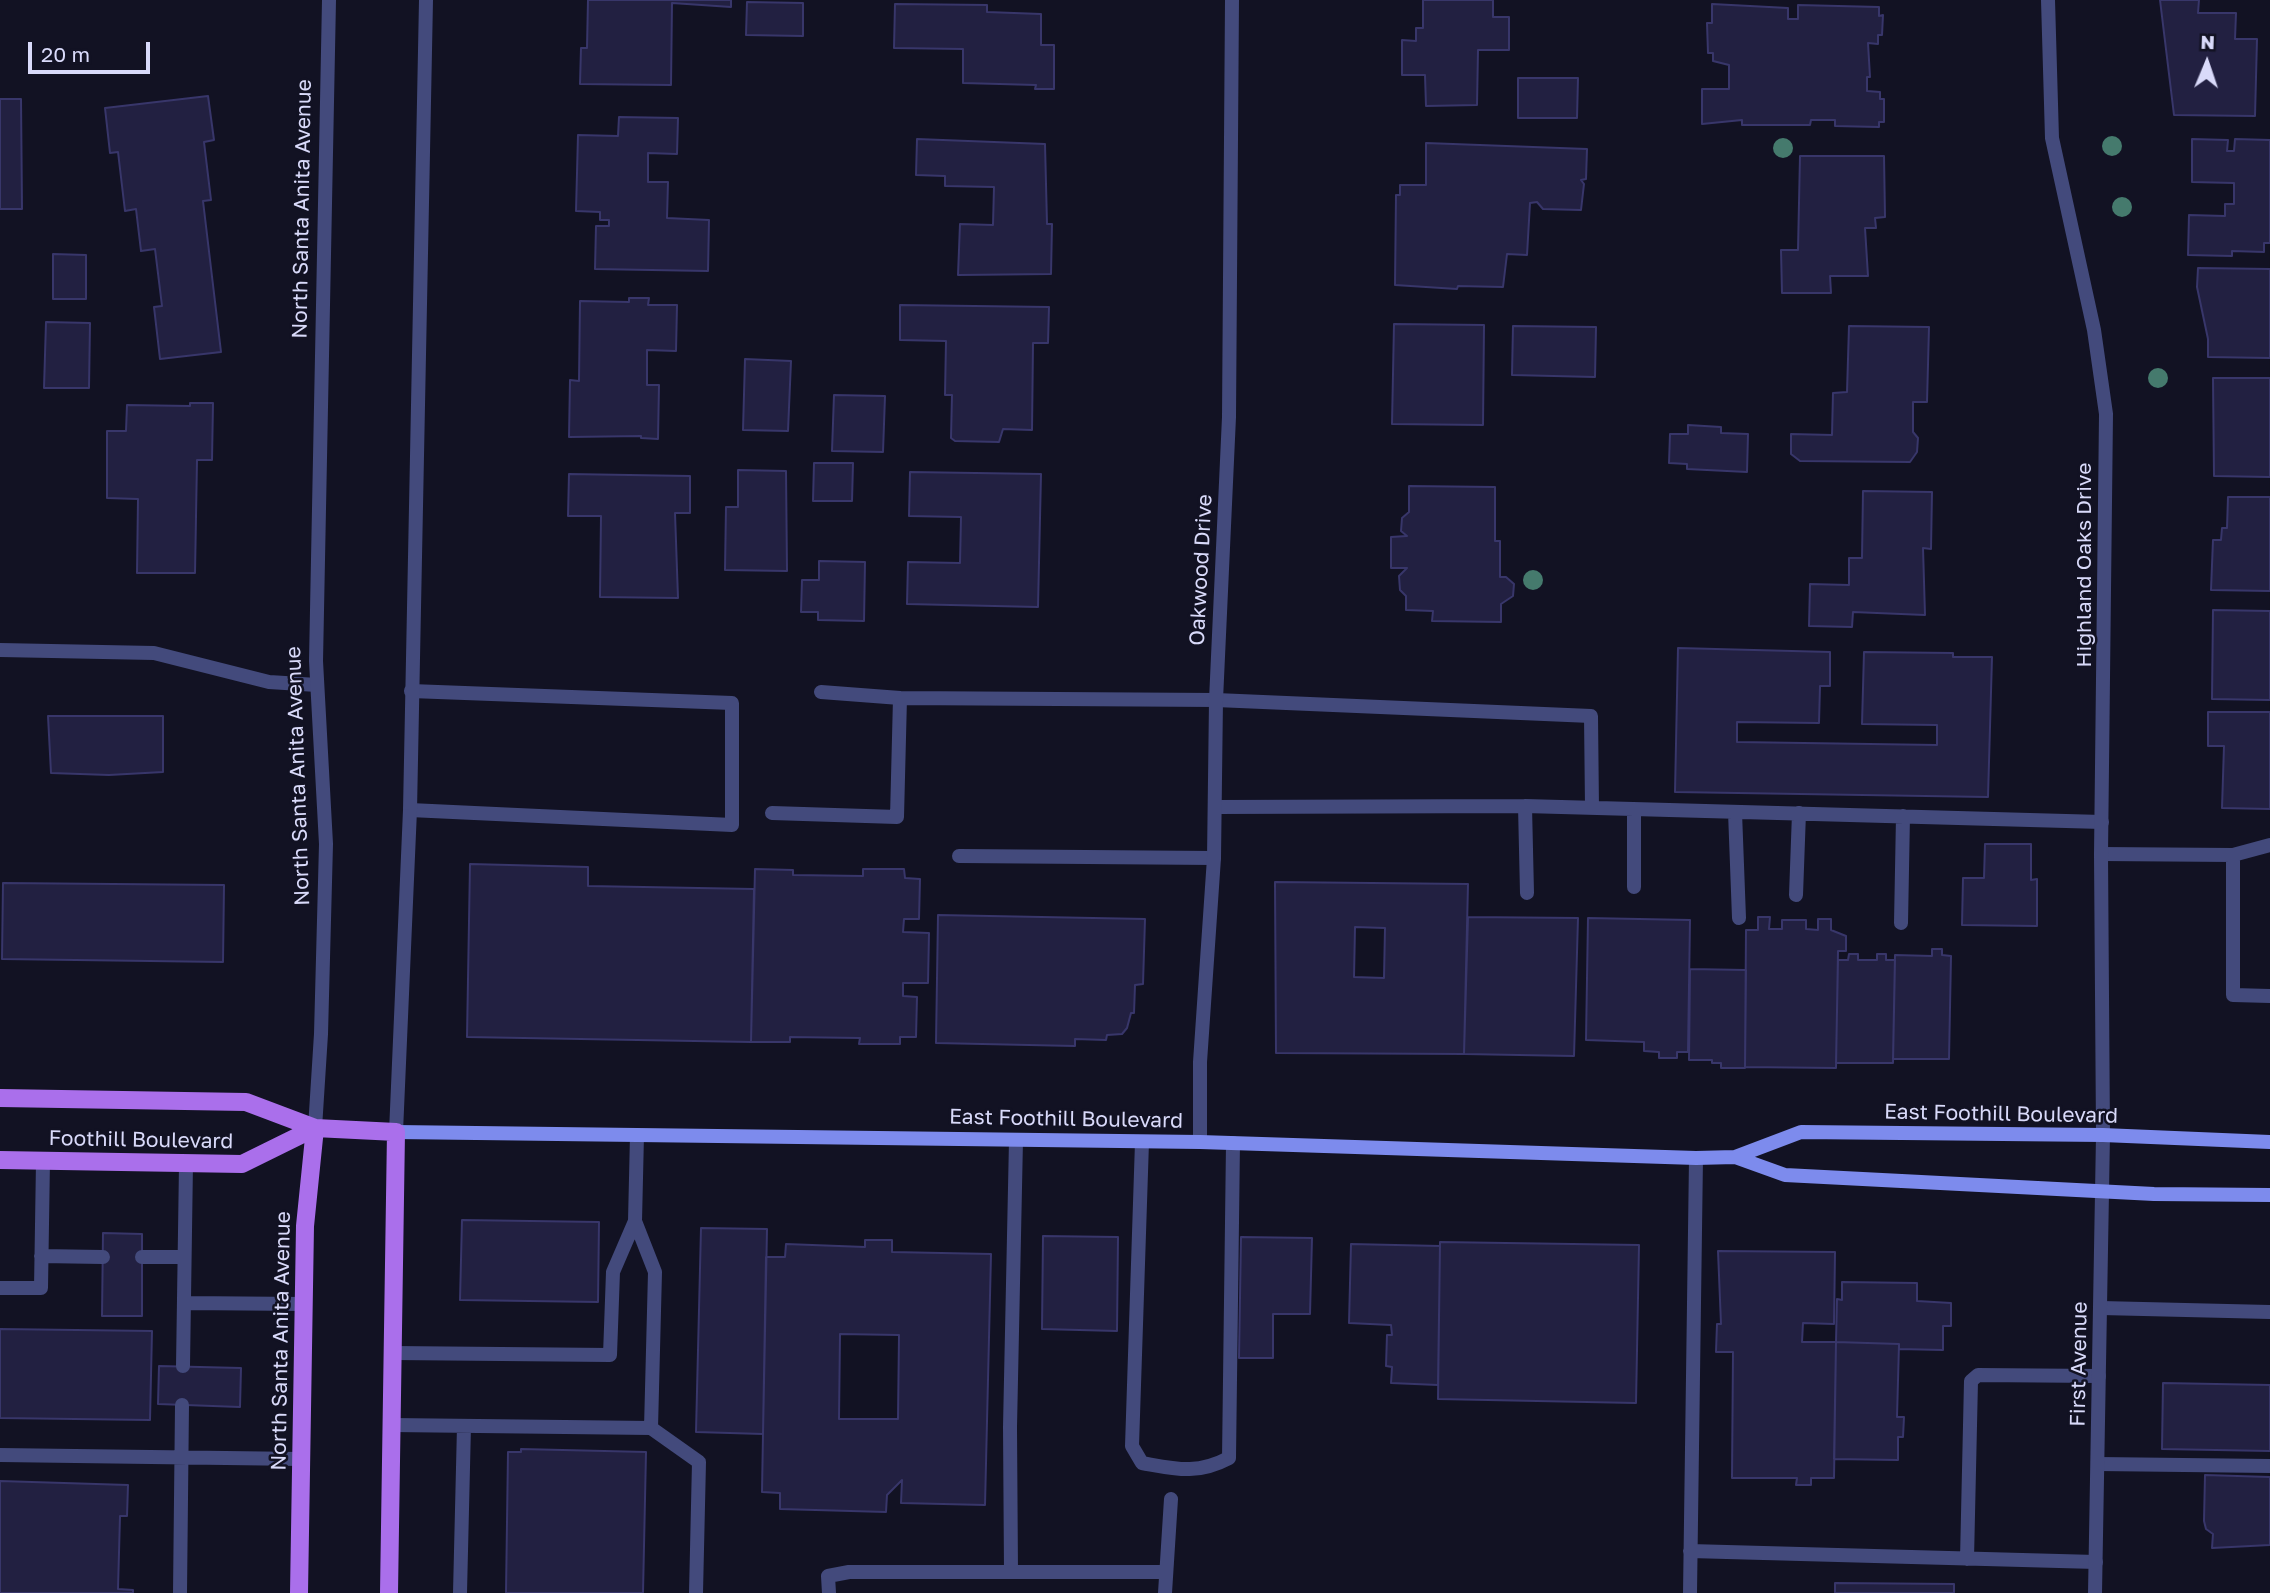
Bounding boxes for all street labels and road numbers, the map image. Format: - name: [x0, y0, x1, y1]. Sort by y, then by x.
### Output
- street label: North Santa Anita Avenue: [287, 79, 317, 339]
- street label: Highland Oaks Drive: [2071, 463, 2097, 667]
- street label: Oakwood Drive: [1184, 494, 1218, 646]
- street label: North Santa Anita Avenue: [281, 646, 315, 906]
- street label: East Foothill Boulevard: [1884, 1099, 2118, 1129]
- street label: East Foothill Boulevard: [949, 1104, 1183, 1134]
- street label: Foothill Boulevard: [48, 1126, 234, 1154]
- street label: North Santa Anita Avenue: [266, 1211, 296, 1471]
- street label: First Avenue: [2065, 1301, 2093, 1427]

